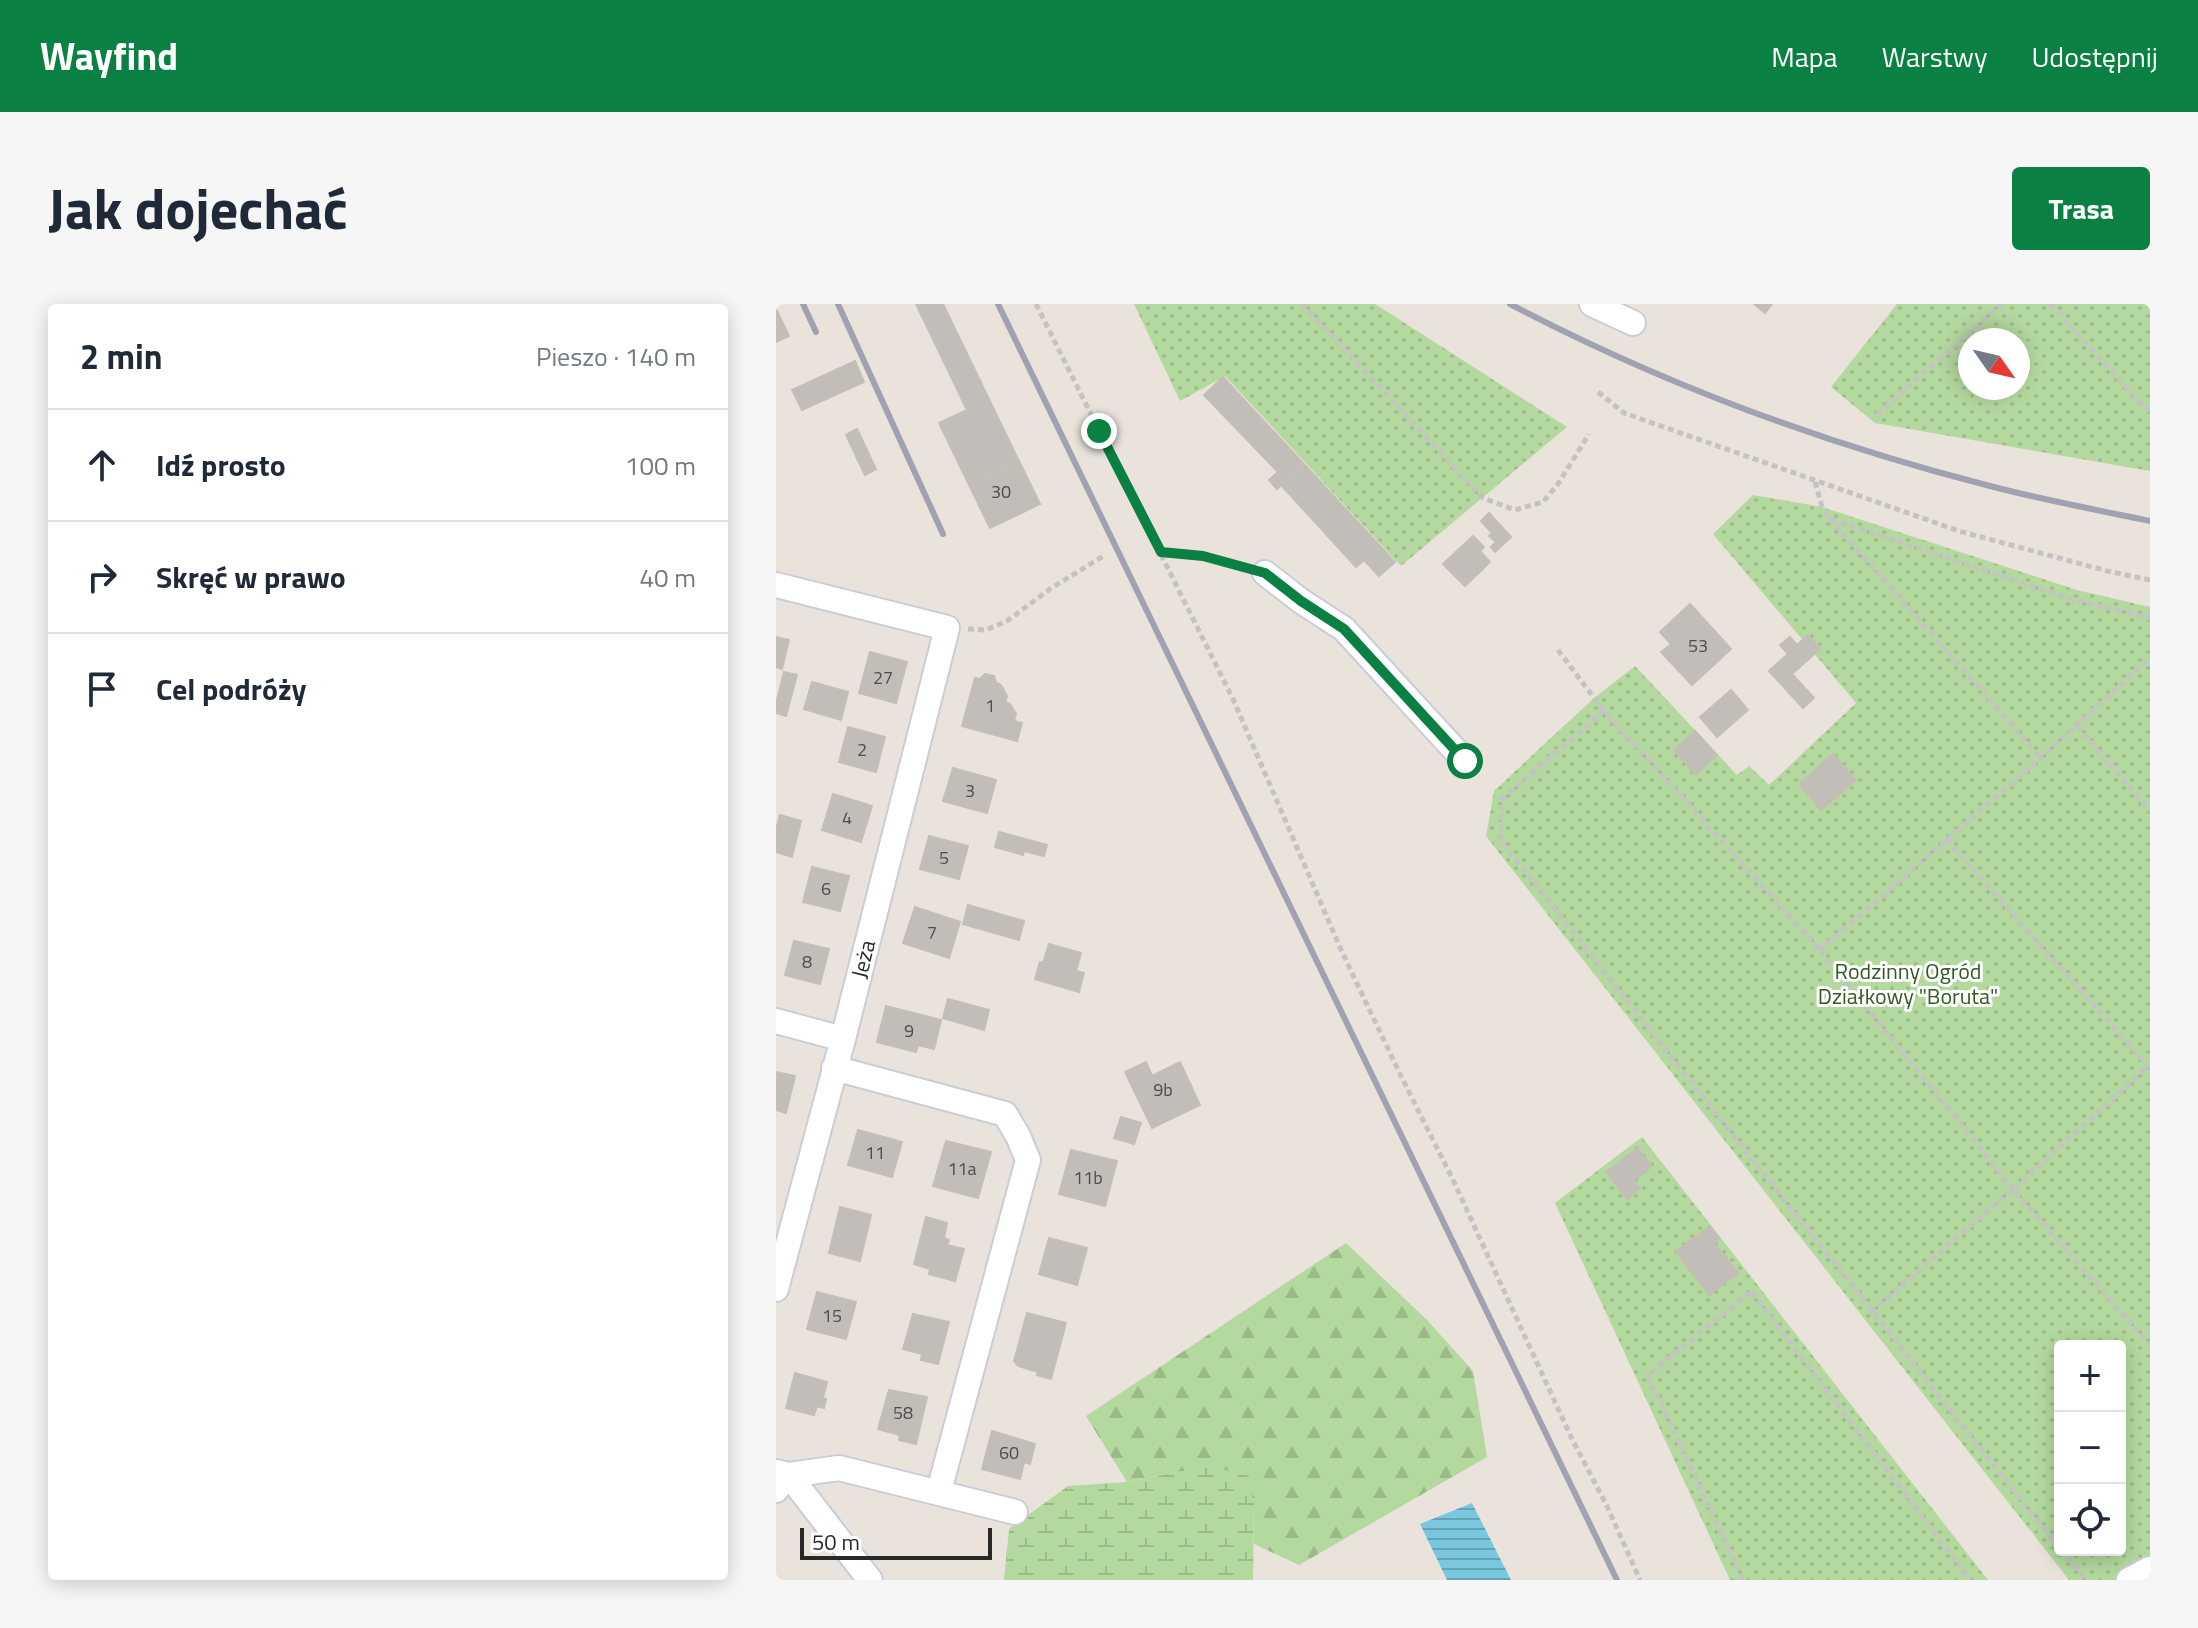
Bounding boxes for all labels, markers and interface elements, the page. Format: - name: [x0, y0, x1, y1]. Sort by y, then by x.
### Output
- text: Wayfind: [40, 27, 178, 85]
- text: Mapa: [1771, 35, 1838, 78]
- text: Warstwy: [1882, 35, 1987, 78]
- text: Udostępnij: [2031, 35, 2158, 78]
- text: Jak dojechać: [48, 166, 348, 251]
- button: Trasa: [2012, 167, 2150, 250]
- north arrow: [1958, 328, 2030, 400]
- text: 2 min: [80, 330, 163, 382]
- text: Pieszo · 140 m: [536, 337, 696, 376]
- route end: [1081, 413, 1117, 449]
- text: Idź prosto: [156, 442, 286, 488]
- icon: ahead: [80, 443, 124, 487]
- text: 100 m: [625, 446, 696, 485]
- house number: 30: [991, 478, 1011, 505]
- text: Skręć w prawo: [156, 554, 346, 600]
- icon: right: [80, 555, 124, 599]
- text: 40 m: [639, 558, 696, 597]
- house number: 53: [1688, 632, 1708, 659]
- house number: 27: [873, 664, 893, 691]
- text: Cel podróży: [156, 666, 307, 712]
- icon: arrive: [80, 667, 124, 711]
- house number: 1: [985, 692, 995, 719]
- house number: 2: [857, 736, 867, 763]
- route start: [1447, 743, 1483, 779]
- house number: 3: [965, 777, 975, 804]
- house number: 4: [842, 804, 852, 831]
- house number: 5: [939, 844, 949, 871]
- house number: 6: [821, 875, 831, 902]
- house number: 7: [927, 919, 937, 946]
- street label: Jeża: [842, 936, 884, 982]
- house number: 8: [802, 948, 812, 975]
- park label: Rodzinny Ogród Działkowy "Boruta": [1818, 954, 1998, 1013]
- house number: 9: [904, 1017, 914, 1044]
- house number: 9b: [1153, 1076, 1173, 1103]
- house number: 11: [865, 1139, 885, 1166]
- house number: 11a: [947, 1155, 977, 1182]
- house number: 11b: [1073, 1164, 1103, 1191]
- house number: 15: [822, 1302, 842, 1329]
- map controls: [2054, 1340, 2126, 1556]
- button: +: [2054, 1340, 2126, 1412]
- house number: 58: [893, 1399, 913, 1426]
- button: −: [2054, 1412, 2126, 1484]
- house number: 60: [999, 1439, 1019, 1466]
- button: locate: [2054, 1484, 2126, 1556]
- scale bar: [800, 1524, 992, 1560]
- text: 50 m: [812, 1525, 860, 1559]

